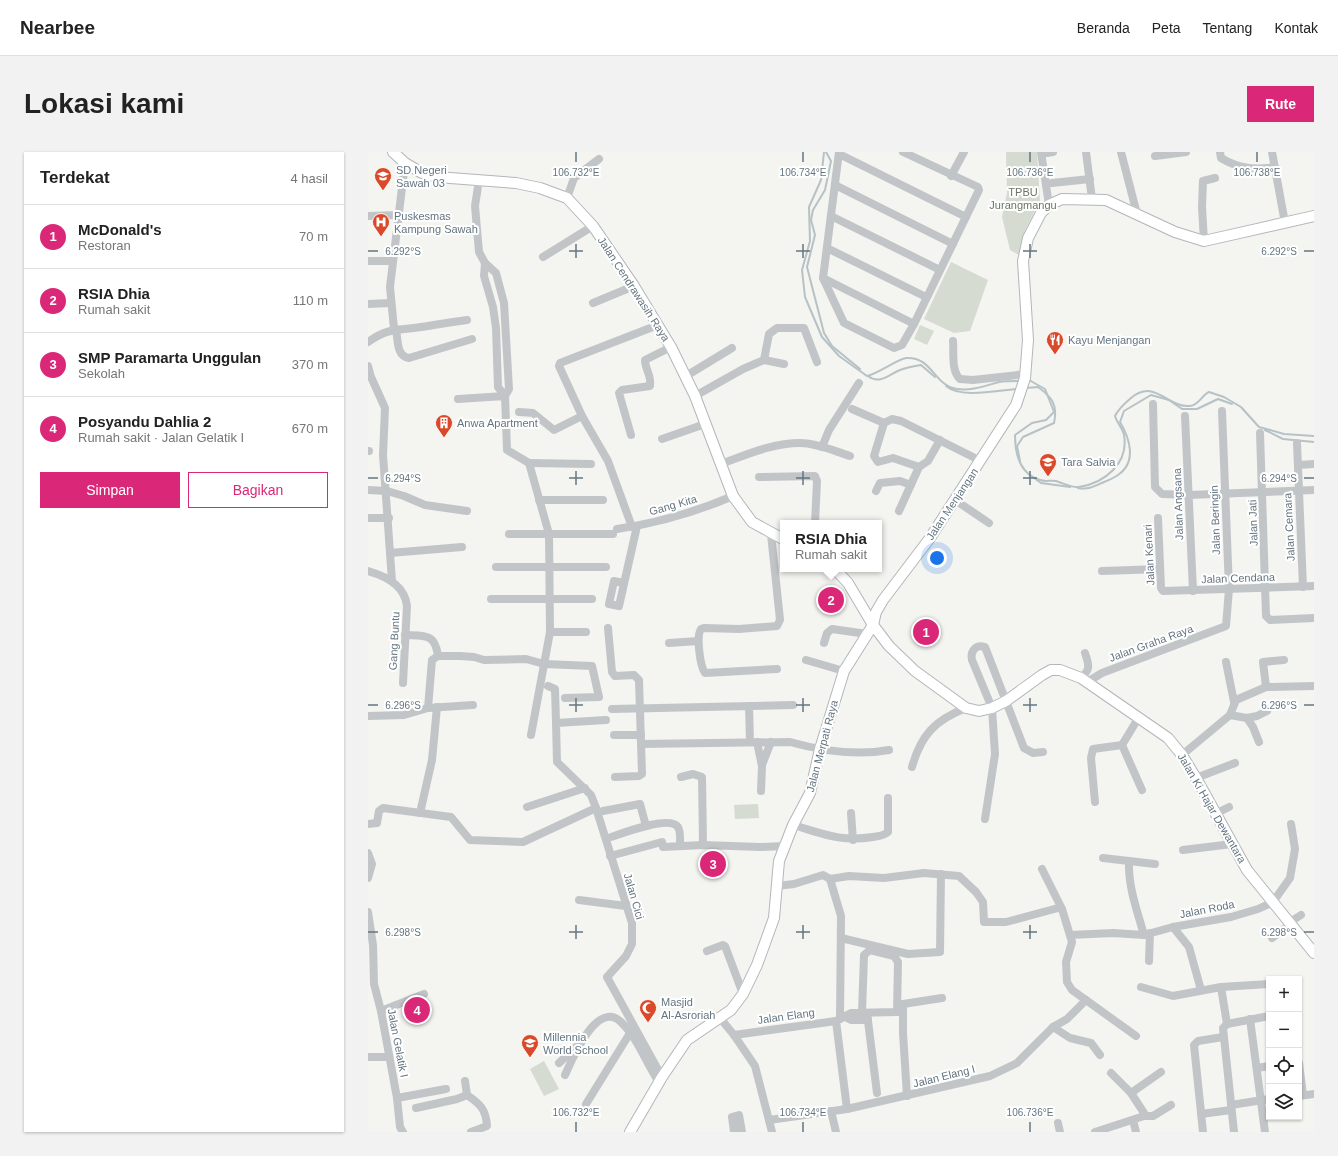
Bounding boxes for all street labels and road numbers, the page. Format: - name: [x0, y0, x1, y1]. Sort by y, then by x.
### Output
- street label: Jalan Cendrawasih Raya: [596, 234, 673, 344]
- street label: Jalan Menjangan: [924, 466, 980, 542]
- street label: Jalan Angsana: [1171, 467, 1185, 540]
- street label: Jalan Beringin: [1208, 485, 1222, 555]
- street label: Gang Kita: [648, 492, 699, 518]
- street label: Jalan Cemara: [1281, 492, 1297, 562]
- street label: Jalan Jati: [1246, 500, 1260, 546]
- street label: Jalan Kenari: [1141, 524, 1157, 586]
- street label: Jalan Cendana: [1201, 571, 1276, 585]
- street label: Gang Buntu: [386, 611, 402, 671]
- street label: Jalan Graha Raya: [1107, 622, 1196, 664]
- street label: Jalan Merpati Raya: [804, 698, 840, 793]
- street label: Jalan Ki Hajar Dewantara: [1176, 751, 1249, 866]
- street label: Jalan Cici: [622, 871, 646, 921]
- street label: Jalan Roda: [1179, 898, 1236, 920]
- street label: Jalan Elang: [757, 1006, 815, 1026]
- street label: Jalan Gelatik I: [385, 1008, 411, 1078]
- street label: Jalan Elang I: [912, 1062, 976, 1090]

